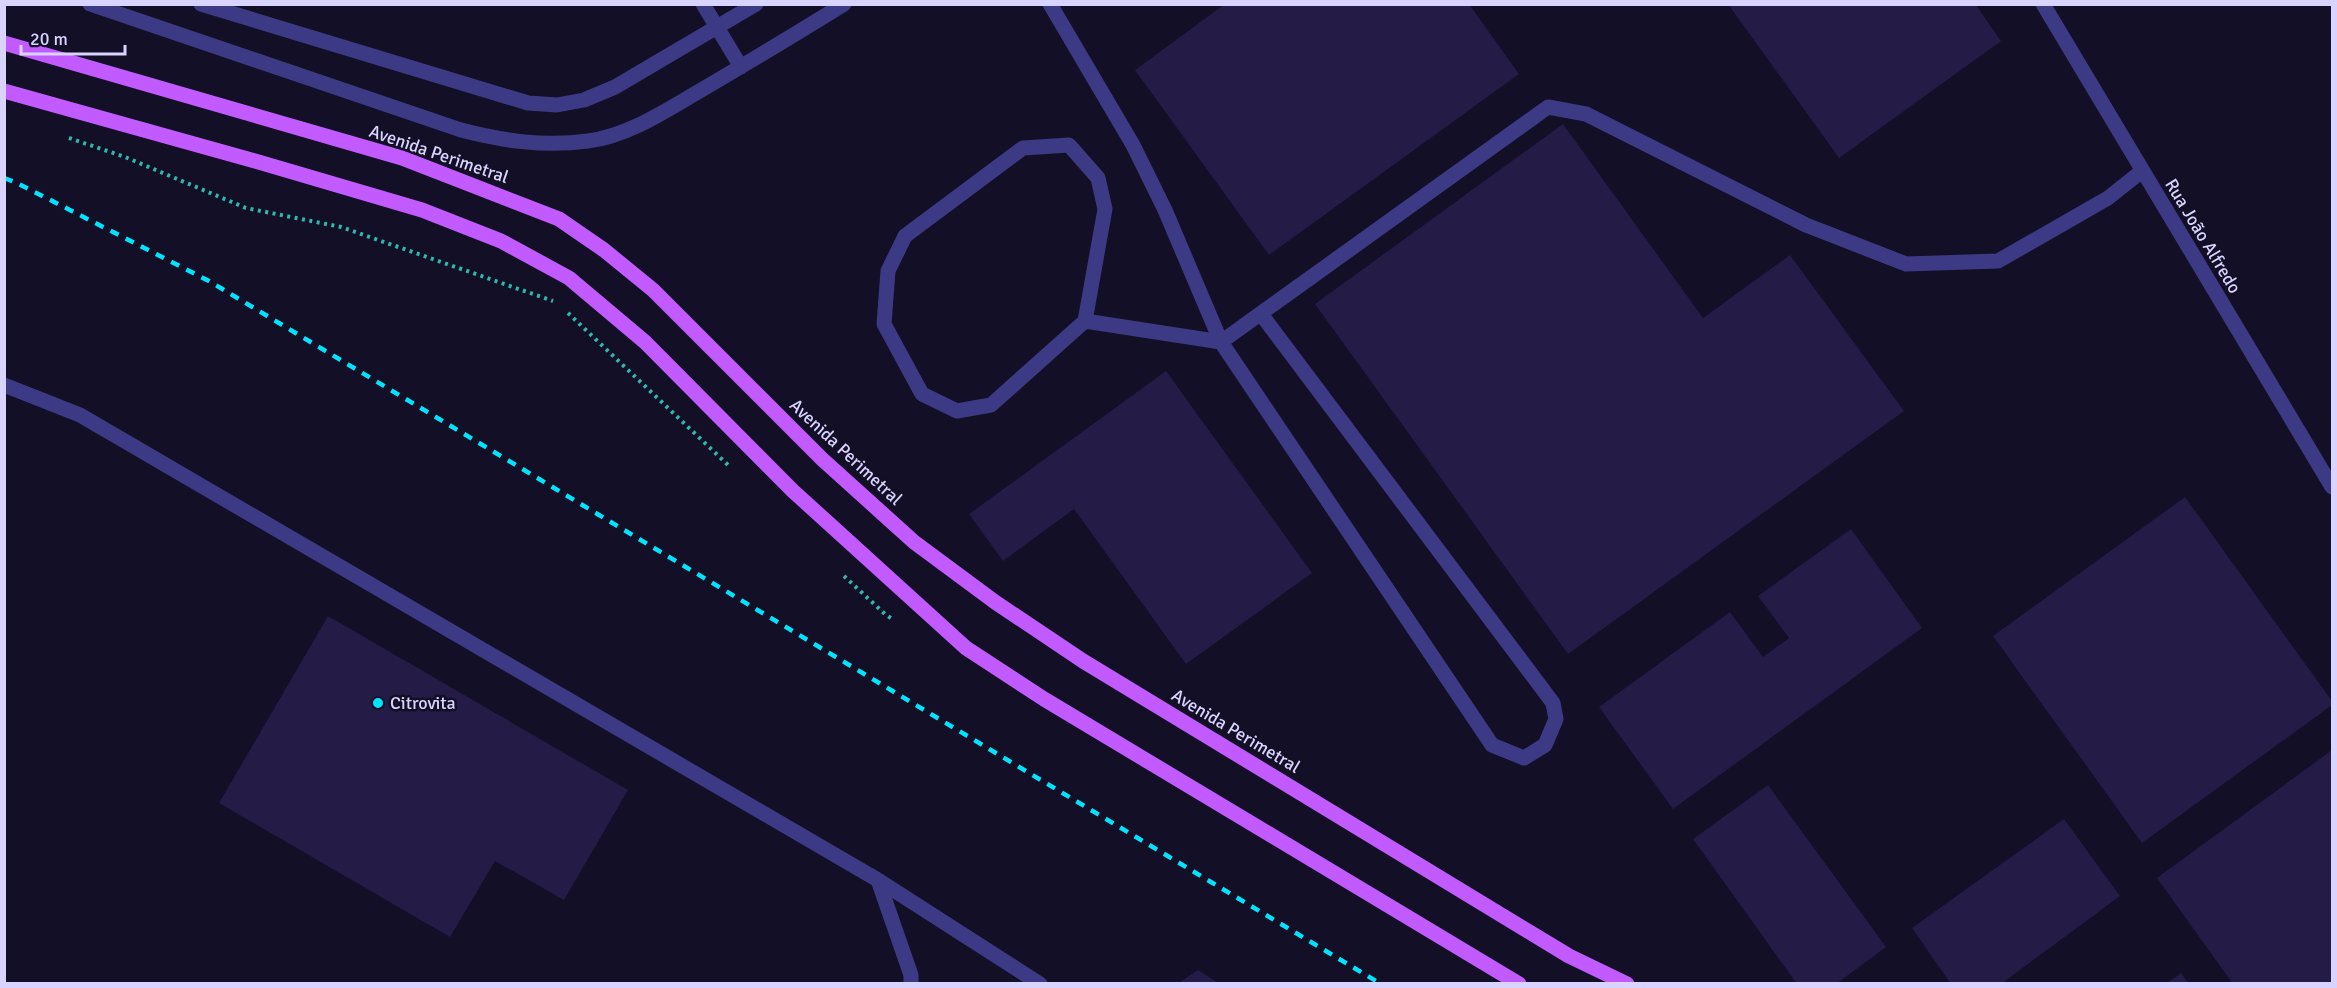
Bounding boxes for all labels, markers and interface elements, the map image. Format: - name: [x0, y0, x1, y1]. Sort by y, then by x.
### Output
- scale bar: [21, 18, 124, 56]
- text: 20 m: [30, 28, 68, 50]
- street label: Avenida Perimetral: [366, 120, 512, 188]
- street label: Rua João Alfredo: [2160, 175, 2246, 297]
- street label: Avenida Perimetral: [785, 394, 907, 510]
- street label: Avenida Perimetral: [1168, 684, 1304, 778]
- place label: Citrovita: [390, 692, 456, 714]
- marker: Citrovita: [371, 696, 385, 710]

